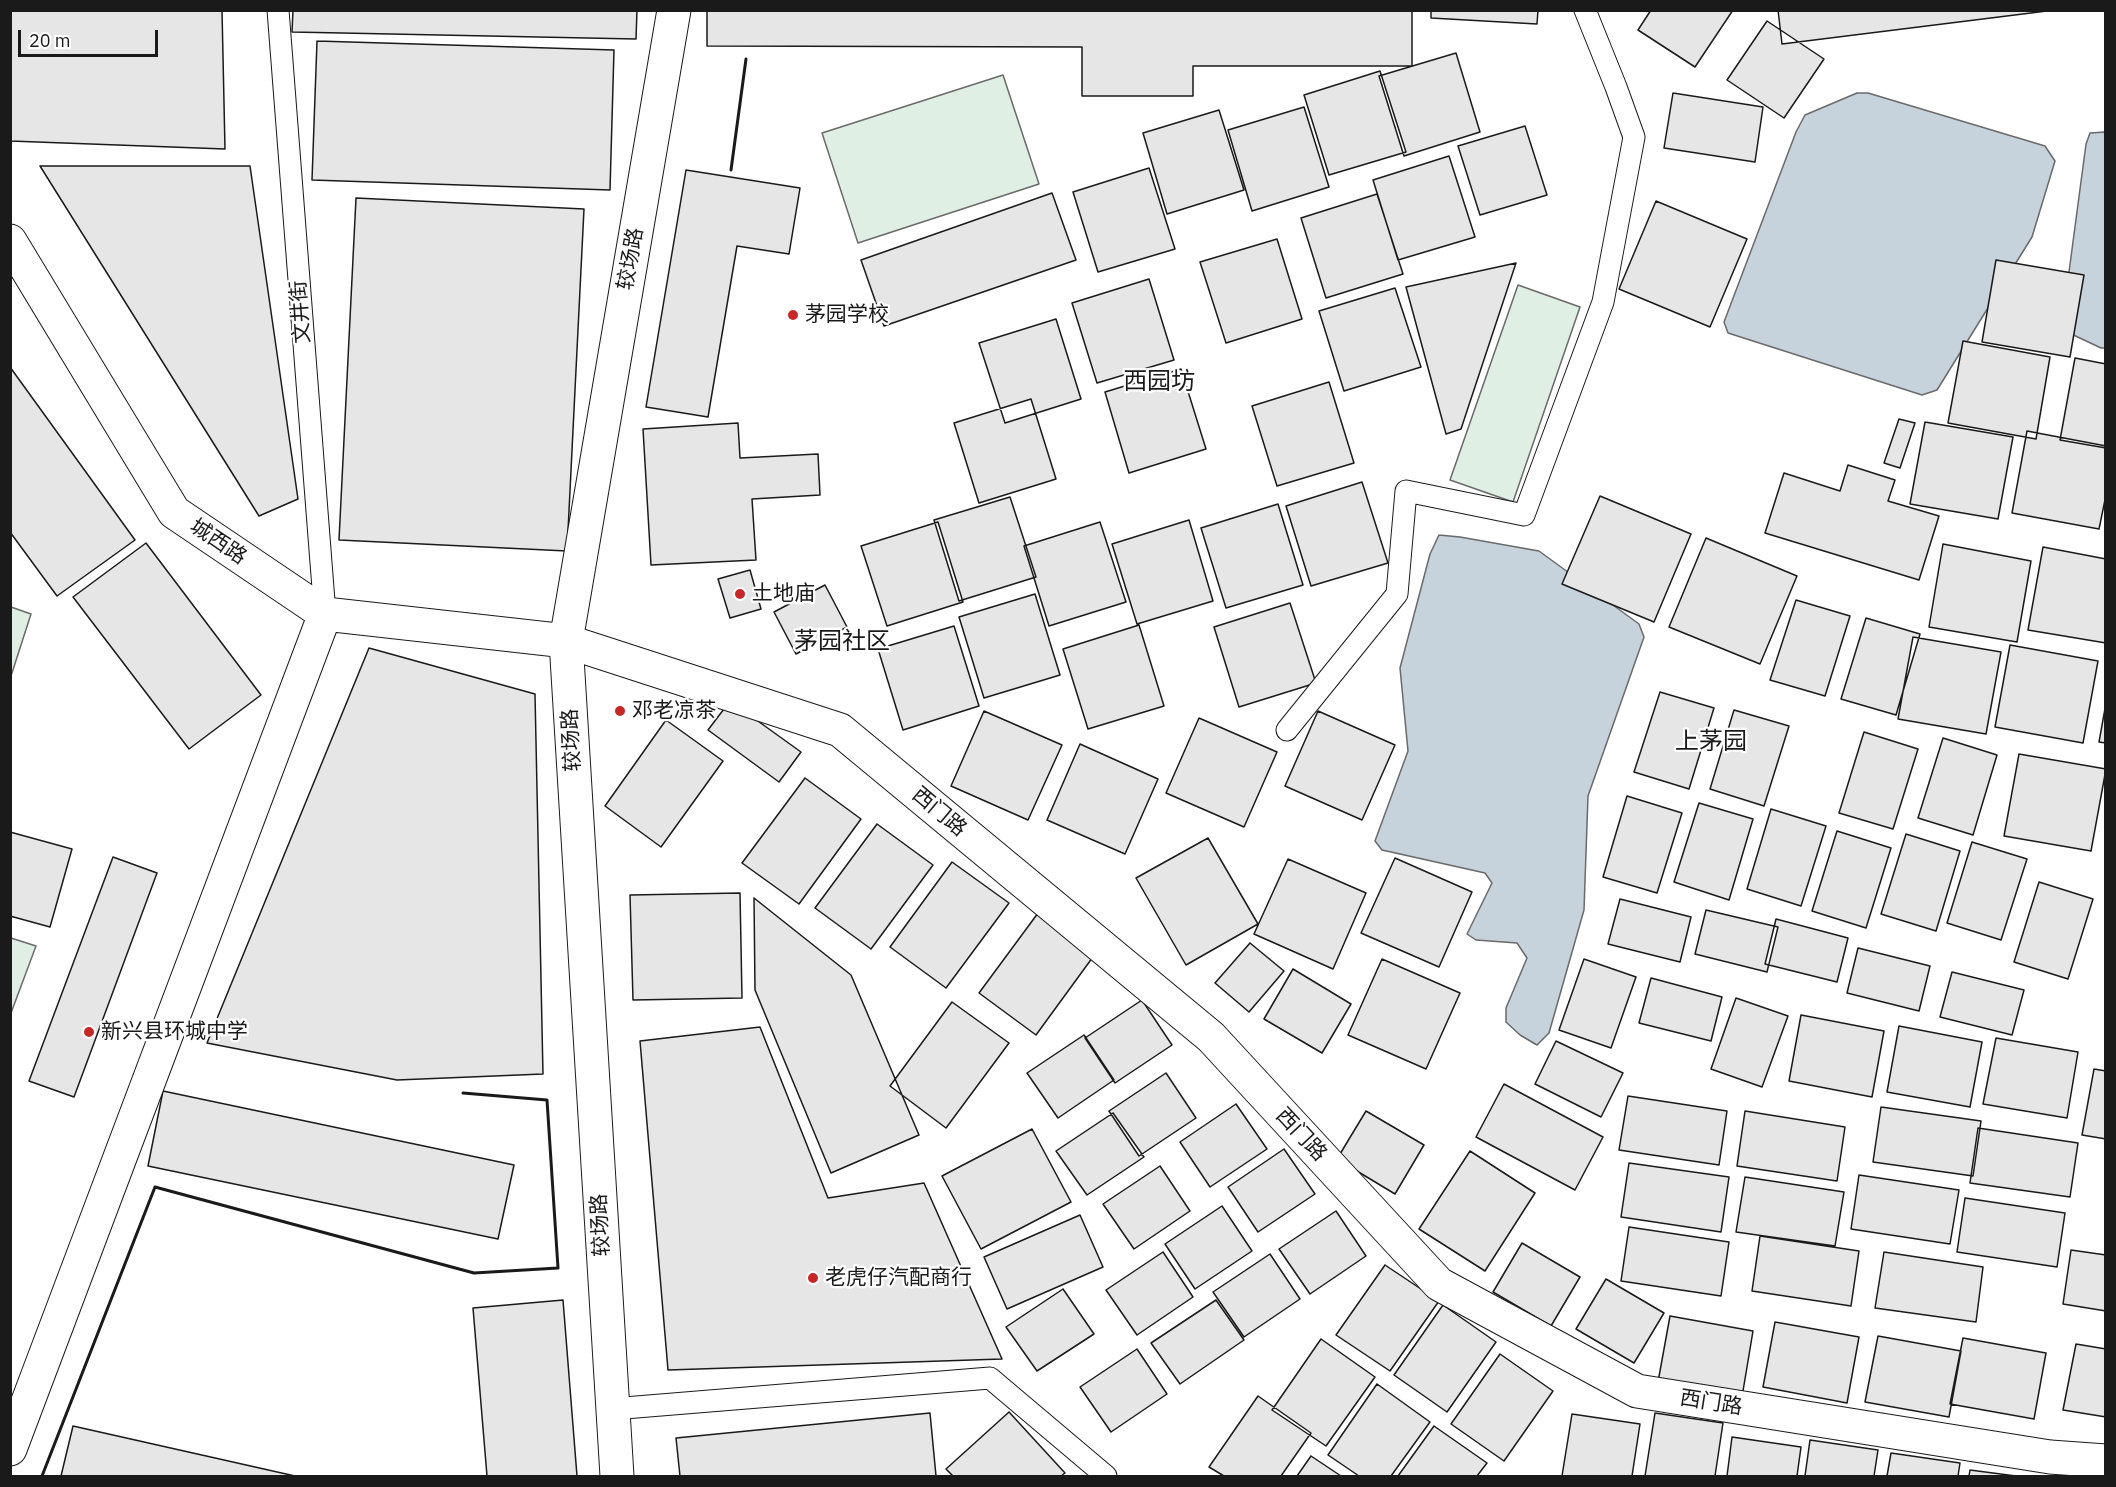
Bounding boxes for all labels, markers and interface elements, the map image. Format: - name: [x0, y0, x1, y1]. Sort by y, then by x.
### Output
- scale bar: [21, 18, 160, 56]
- text: 20 m: [29, 29, 71, 52]
- street label: 较场路: [613, 226, 649, 292]
- street label: 文井街: [286, 280, 316, 344]
- place label: 茅园学校: [805, 302, 889, 328]
- marker: 茅园学校: [786, 308, 800, 322]
- district label: 西园坊: [1123, 368, 1195, 396]
- street label: 城西路: [185, 514, 251, 570]
- place label: 土地庙: [752, 581, 815, 607]
- marker: 土地庙: [733, 587, 747, 601]
- district label: 茅园社区: [794, 628, 890, 656]
- place label: 邓老凉茶: [632, 698, 716, 724]
- marker: 邓老凉茶: [613, 704, 627, 718]
- street label: 较场路: [558, 708, 586, 772]
- district label: 上茅园: [1675, 728, 1747, 756]
- street label: 西门路: [907, 782, 971, 842]
- place label: 新兴县环城中学: [101, 1019, 248, 1045]
- marker: 新兴县环城中学: [82, 1025, 96, 1039]
- street label: 西门路: [1270, 1103, 1332, 1167]
- street label: 较场路: [587, 1193, 615, 1257]
- place label: 老虎仔汽配商行: [825, 1265, 972, 1291]
- marker: 老虎仔汽配商行: [806, 1271, 820, 1285]
- street label: 西门路: [1678, 1386, 1744, 1420]

